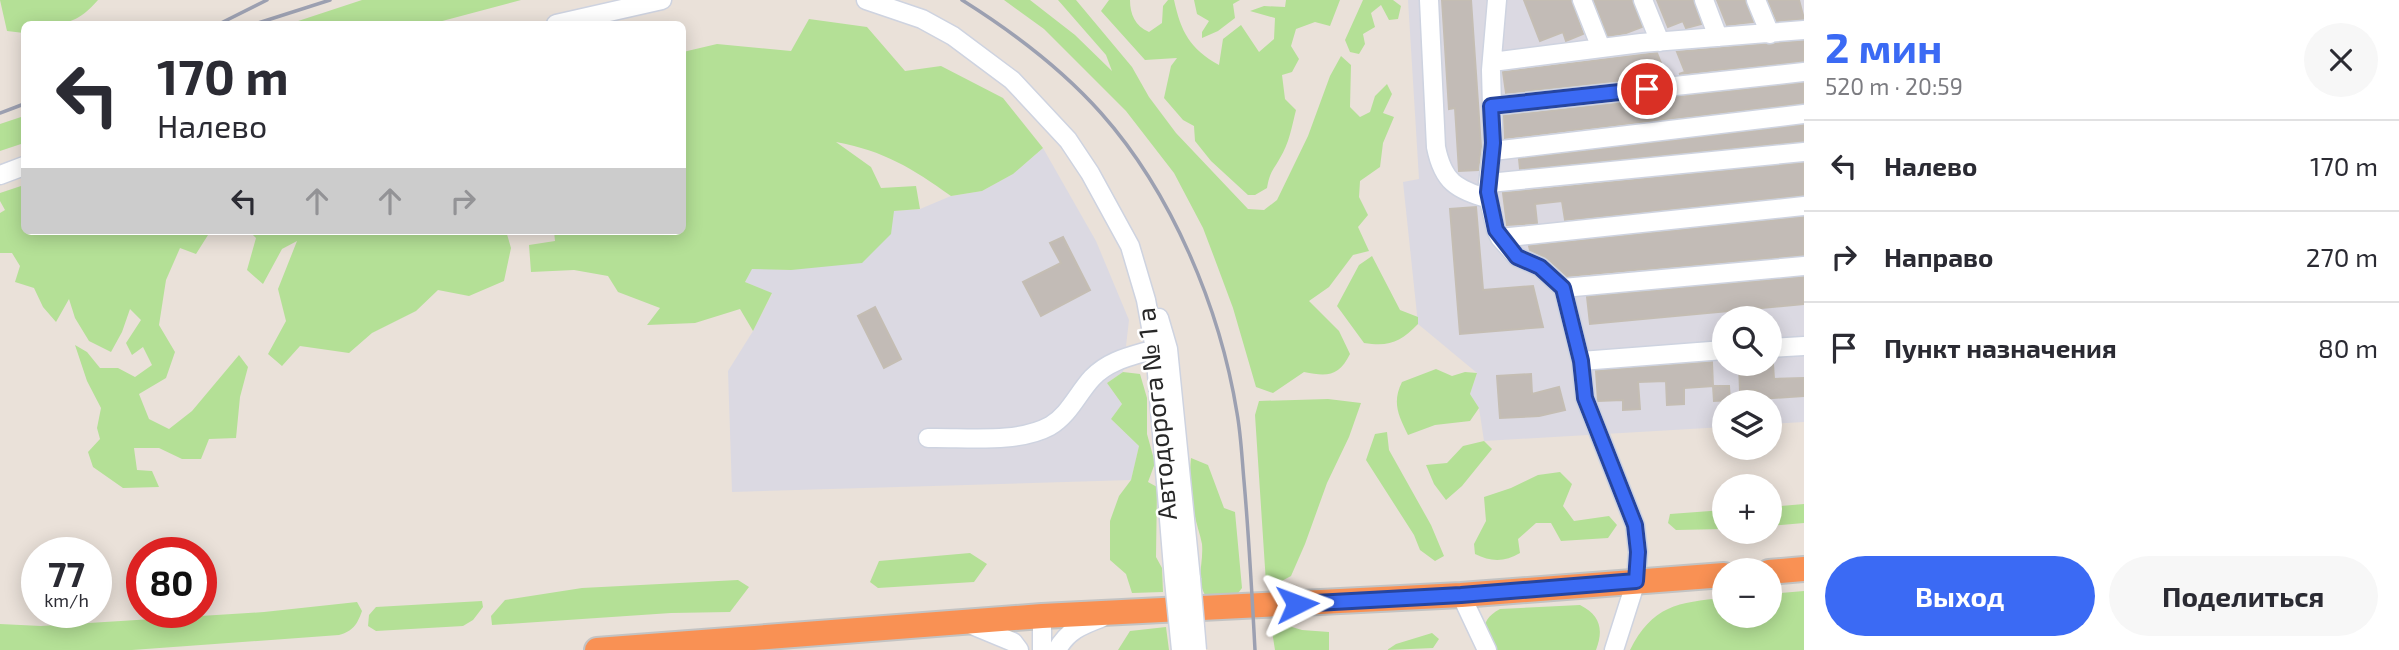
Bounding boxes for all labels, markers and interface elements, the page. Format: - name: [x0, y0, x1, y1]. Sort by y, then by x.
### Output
- text: 2 мин: [1825, 21, 1942, 71]
- button: close: [2304, 23, 2378, 97]
- text: 170 m: [157, 46, 289, 105]
- icon: left: [42, 49, 133, 140]
- pin: [1617, 59, 1677, 119]
- icon: arrive: [1628, 70, 1666, 108]
- text: 520 m · 20:59: [1825, 72, 1963, 100]
- text: Налево: [157, 106, 267, 144]
- icon: left: [1825, 147, 1863, 185]
- text: Налево: [1884, 150, 1977, 181]
- text: 170 m: [2310, 150, 2378, 181]
- icon: left: [225, 182, 263, 220]
- icon: ahead: [298, 182, 336, 220]
- icon: ahead: [371, 182, 409, 220]
- icon: right: [444, 182, 482, 220]
- icon: right: [1825, 238, 1863, 276]
- text: Направо: [1884, 241, 1993, 272]
- text: 270 m: [2306, 241, 2378, 272]
- street label: Автодорога № 1 а: [1129, 306, 1182, 522]
- map controls: [1712, 306, 1782, 628]
- button: search: [1712, 306, 1782, 376]
- icon: arrive: [1825, 329, 1863, 367]
- text: Пункт назначения: [1884, 332, 2117, 363]
- text: 80 m: [2318, 332, 2378, 363]
- button: layers: [1712, 390, 1782, 460]
- button: +: [1712, 474, 1782, 544]
- speed limit sign: 80: [126, 537, 217, 628]
- text: 77: [48, 552, 85, 594]
- button: Выход: [1825, 556, 2095, 636]
- button: Поделиться: [2109, 556, 2378, 636]
- button: −: [1712, 558, 1782, 628]
- position arrow: [1260, 567, 1334, 641]
- text: km/h: [44, 589, 89, 611]

